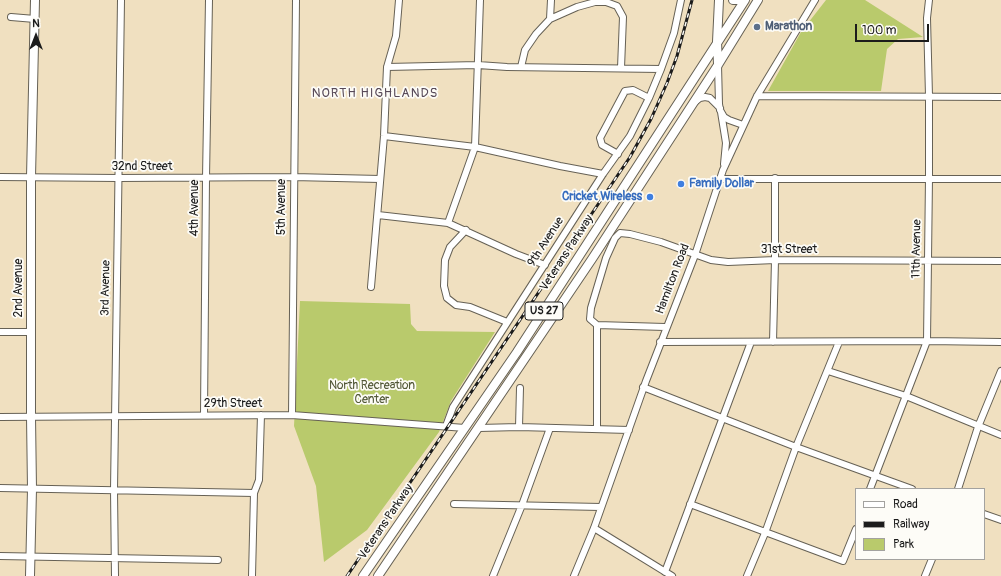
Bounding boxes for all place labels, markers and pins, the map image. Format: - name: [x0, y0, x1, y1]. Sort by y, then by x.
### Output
- place label: Marathon: [765, 20, 812, 34]
- marker: Marathon: [752, 22, 762, 32]
- place label: Family Dollar: [689, 177, 754, 191]
- marker: Family Dollar: [676, 179, 686, 189]
- place label: Cricket Wireless: [562, 190, 642, 204]
- marker: Cricket Wireless: [645, 192, 655, 202]

